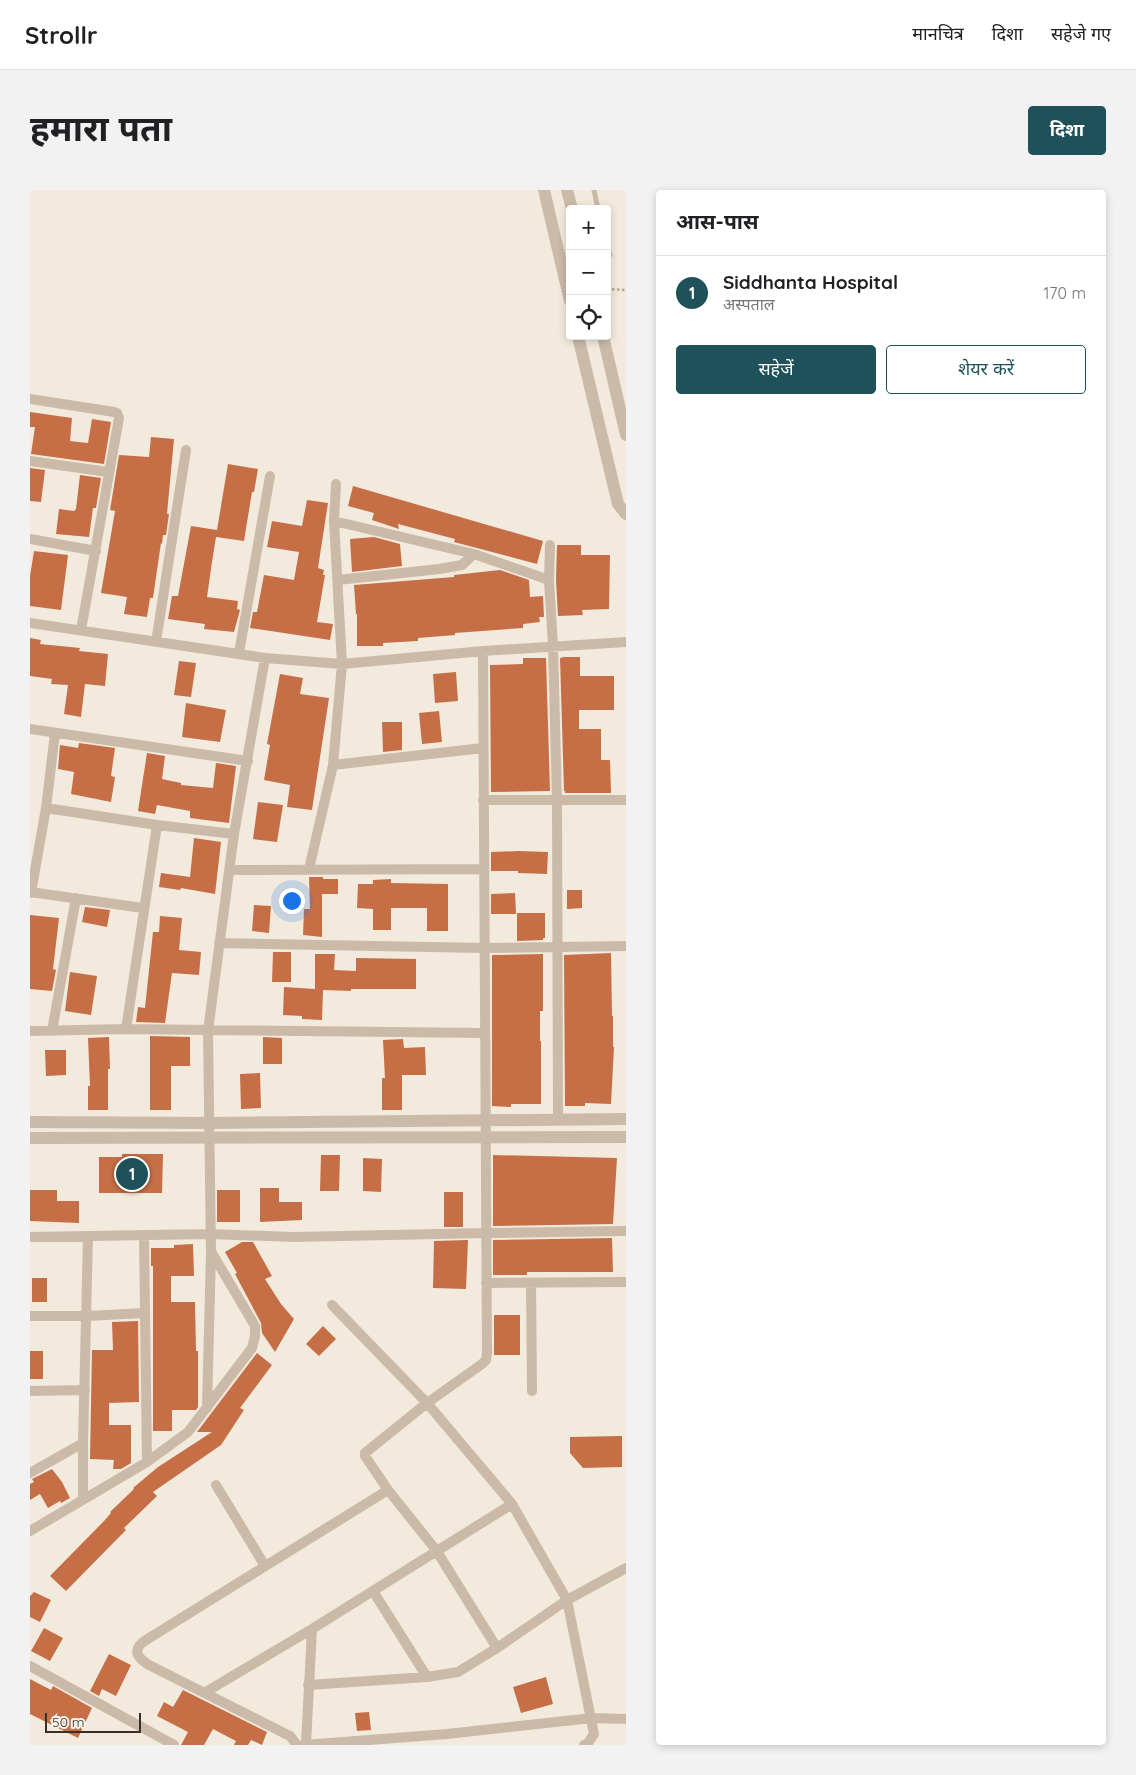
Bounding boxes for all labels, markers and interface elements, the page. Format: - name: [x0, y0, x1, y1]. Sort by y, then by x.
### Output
- text: Strollr: [25, 20, 97, 50]
- text: मानचित्र: [912, 22, 964, 45]
- text: दिशा: [992, 22, 1023, 45]
- text: सहेजे गए: [1051, 22, 1111, 45]
- text: हमारा पता: [30, 106, 172, 150]
- button: दिशा: [1028, 106, 1106, 155]
- map controls: [566, 205, 611, 340]
- button: +: [566, 205, 611, 250]
- text: आस-पास: [676, 208, 758, 234]
- button: −: [566, 250, 611, 295]
- text: Siddhanta Hospital: [723, 270, 898, 294]
- text: 1: [689, 283, 695, 303]
- text: 170 m: [1043, 283, 1086, 303]
- text: अस्पताल: [723, 294, 775, 314]
- button: locate: [566, 295, 611, 340]
- button: सहेजें: [676, 345, 876, 394]
- button: शेयर करें: [886, 345, 1086, 394]
- your location: [279, 888, 305, 914]
- pin: 1: [116, 1155, 148, 1193]
- scale bar: [45, 1710, 141, 1733]
- text: 50 m: [52, 1713, 85, 1731]

